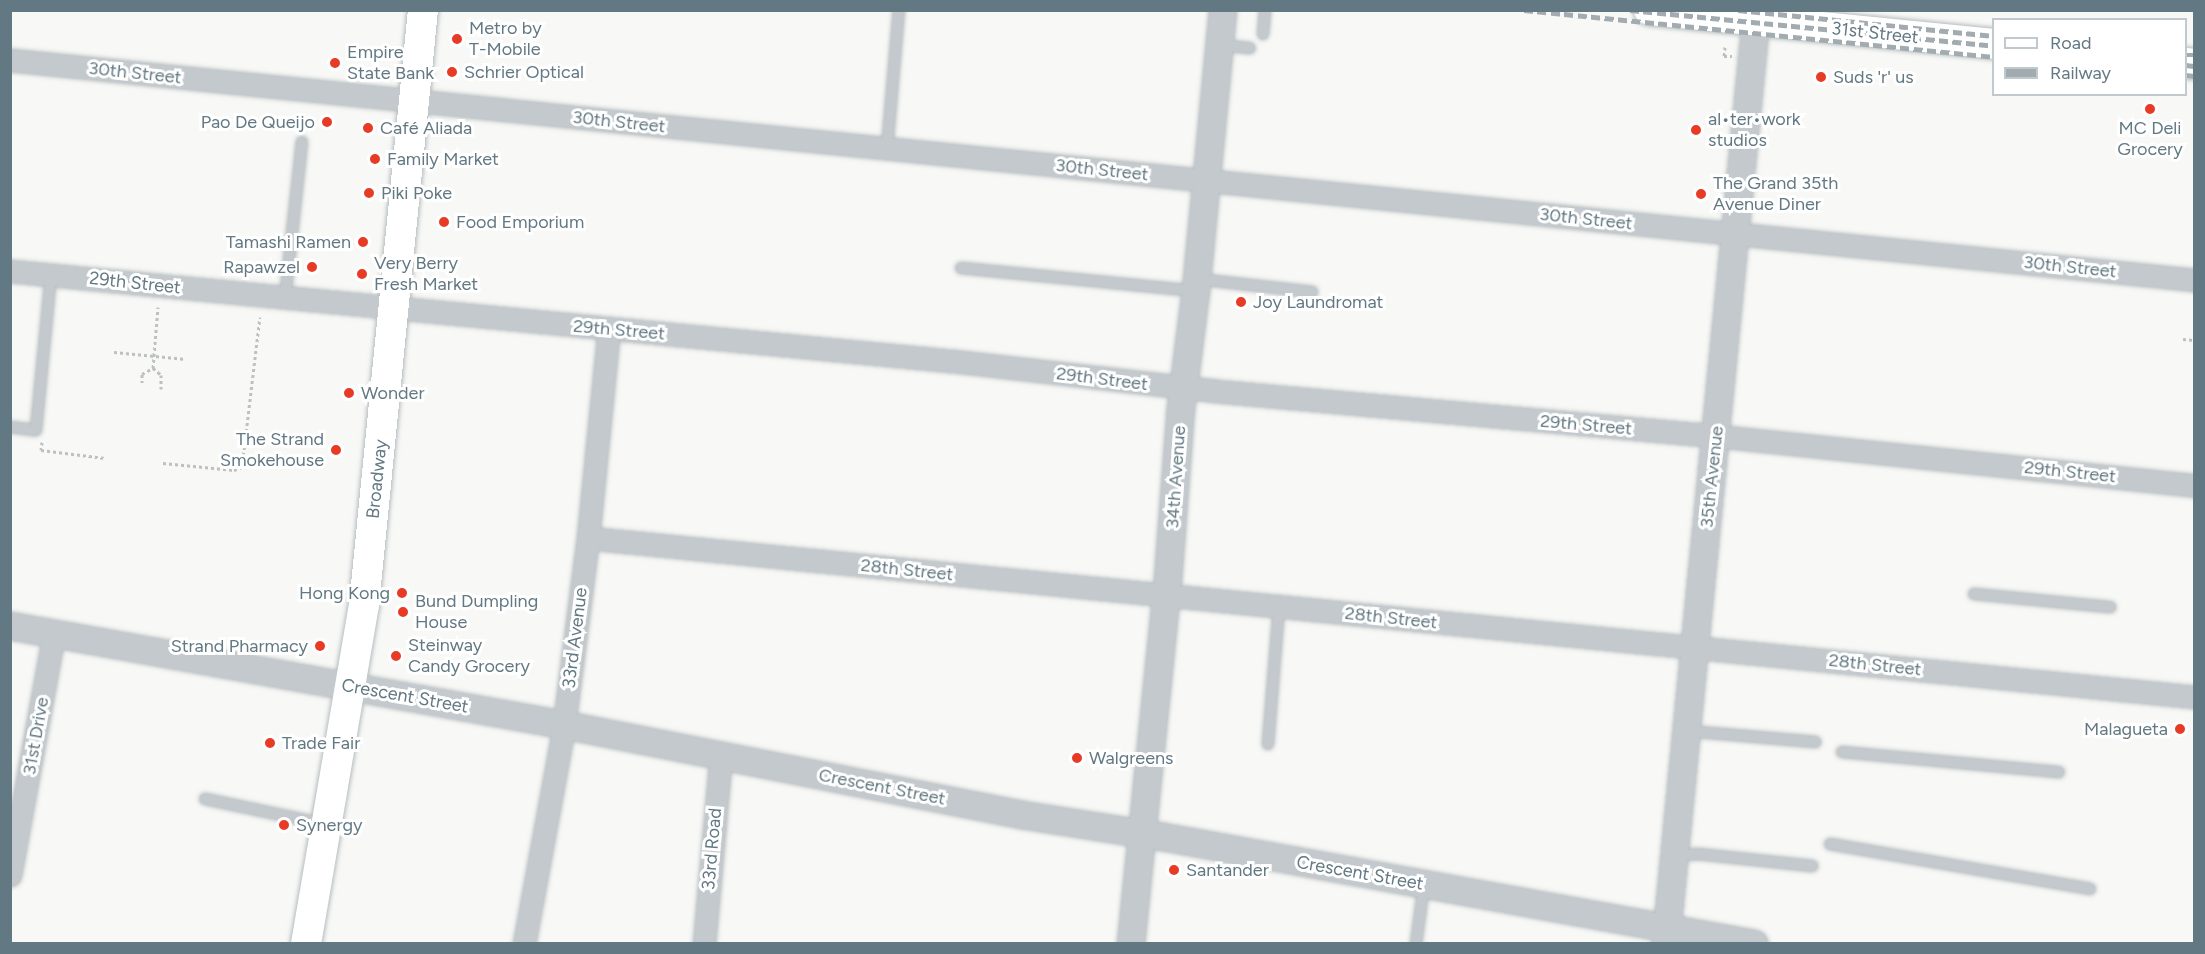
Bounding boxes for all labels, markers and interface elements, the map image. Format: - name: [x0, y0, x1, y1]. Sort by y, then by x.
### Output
- place label: Metro by T-Mobile: [469, 18, 542, 60]
- street label: 31st Street: [1830, 18, 1920, 48]
- legend: [1992, 18, 2187, 96]
- marker: Metro by T-Mobile: [450, 32, 464, 46]
- text: Road: [2050, 32, 2091, 54]
- place label: Empire State Bank: [347, 42, 434, 84]
- marker: Empire State Bank: [328, 56, 342, 70]
- street label: 30th Street: [88, 57, 182, 89]
- place label: Schrier Optical: [464, 61, 584, 83]
- text: Railway: [2050, 62, 2111, 84]
- marker: Schrier Optical: [445, 65, 459, 79]
- place label: Suds 'r' us: [1833, 66, 1914, 88]
- marker: Suds 'r' us: [1814, 70, 1828, 84]
- marker: MC Deli Grocery: [2143, 102, 2157, 116]
- street label: 30th Street: [572, 106, 666, 138]
- place label: al•ter•work studios: [1708, 109, 1801, 152]
- place label: Pao De Queijo: [201, 111, 315, 133]
- marker: Pao De Queijo: [320, 115, 334, 129]
- place label: Café Aliada: [380, 117, 472, 139]
- place label: MC Deli Grocery: [2117, 118, 2183, 160]
- marker: Café Aliada: [361, 121, 375, 135]
- marker: al•ter•work studios: [1689, 123, 1703, 137]
- place label: Family Market: [387, 148, 499, 170]
- marker: Family Market: [368, 152, 382, 166]
- street label: 30th Street: [1055, 154, 1149, 186]
- place label: The Grand 35th Avenue Diner: [1713, 173, 1838, 216]
- place label: Piki Poke: [381, 182, 452, 204]
- marker: Piki Poke: [362, 186, 376, 200]
- marker: The Grand 35th Avenue Diner: [1694, 187, 1708, 201]
- street label: 30th Street: [1539, 203, 1633, 235]
- place label: Food Emporium: [456, 211, 584, 233]
- marker: Food Emporium: [437, 215, 451, 229]
- place label: Tamashi Ramen: [226, 231, 351, 253]
- marker: Tamashi Ramen: [356, 235, 370, 249]
- street label: 30th Street: [2023, 251, 2117, 283]
- place label: Very Berry Fresh Market: [374, 253, 478, 296]
- place label: Rapawzel: [223, 256, 300, 278]
- marker: Rapawzel: [305, 260, 319, 274]
- street label: 29th Street: [88, 267, 182, 299]
- marker: Very Berry Fresh Market: [355, 267, 369, 281]
- place label: Joy Laundromat: [1253, 291, 1383, 313]
- marker: Joy Laundromat: [1234, 295, 1248, 309]
- street label: 29th Street: [572, 315, 666, 345]
- street label: 29th Street: [1055, 363, 1149, 395]
- place label: Wonder: [361, 382, 424, 404]
- marker: Wonder: [342, 386, 356, 400]
- street label: 29th Street: [1539, 410, 1633, 440]
- street label: 34th Avenue: [1162, 425, 1190, 529]
- street label: 35th Avenue: [1696, 425, 1728, 529]
- place label: The Strand Smokehouse: [220, 429, 324, 472]
- street label: Broadway: [362, 438, 392, 520]
- marker: The Strand Smokehouse: [329, 443, 343, 457]
- street label: 29th Street: [2023, 456, 2117, 488]
- street label: 28th Street: [860, 554, 954, 586]
- place label: Hong Kong: [299, 582, 390, 604]
- marker: Hong Kong: [395, 586, 409, 600]
- street label: 33rd Avenue: [558, 586, 592, 690]
- place label: Bund Dumpling House: [415, 591, 538, 634]
- street label: 28th Street: [1344, 602, 1438, 634]
- marker: Bund Dumpling House: [396, 605, 410, 619]
- place label: Strand Pharmacy: [171, 635, 308, 657]
- place label: Steinway Candy Grocery: [408, 635, 530, 678]
- marker: Strand Pharmacy: [313, 639, 327, 653]
- marker: Steinway Candy Grocery: [389, 649, 403, 663]
- street label: 28th Street: [1828, 649, 1922, 681]
- street label: Crescent Street: [340, 674, 470, 718]
- street label: 31st Drive: [19, 695, 53, 777]
- place label: Malagueta: [2084, 718, 2168, 740]
- marker: Malagueta: [2173, 722, 2187, 736]
- place label: Trade Fair: [282, 732, 360, 754]
- marker: Trade Fair: [263, 736, 277, 750]
- place label: Walgreens: [1089, 747, 1173, 769]
- marker: Walgreens: [1070, 751, 1084, 765]
- street label: Crescent Street: [817, 764, 947, 810]
- street label: 33rd Road: [698, 807, 726, 891]
- place label: Synergy: [296, 814, 363, 836]
- marker: Synergy: [277, 818, 291, 832]
- street label: Crescent Street: [1295, 851, 1425, 895]
- place label: Santander: [1186, 859, 1269, 881]
- marker: Santander: [1167, 863, 1181, 877]

